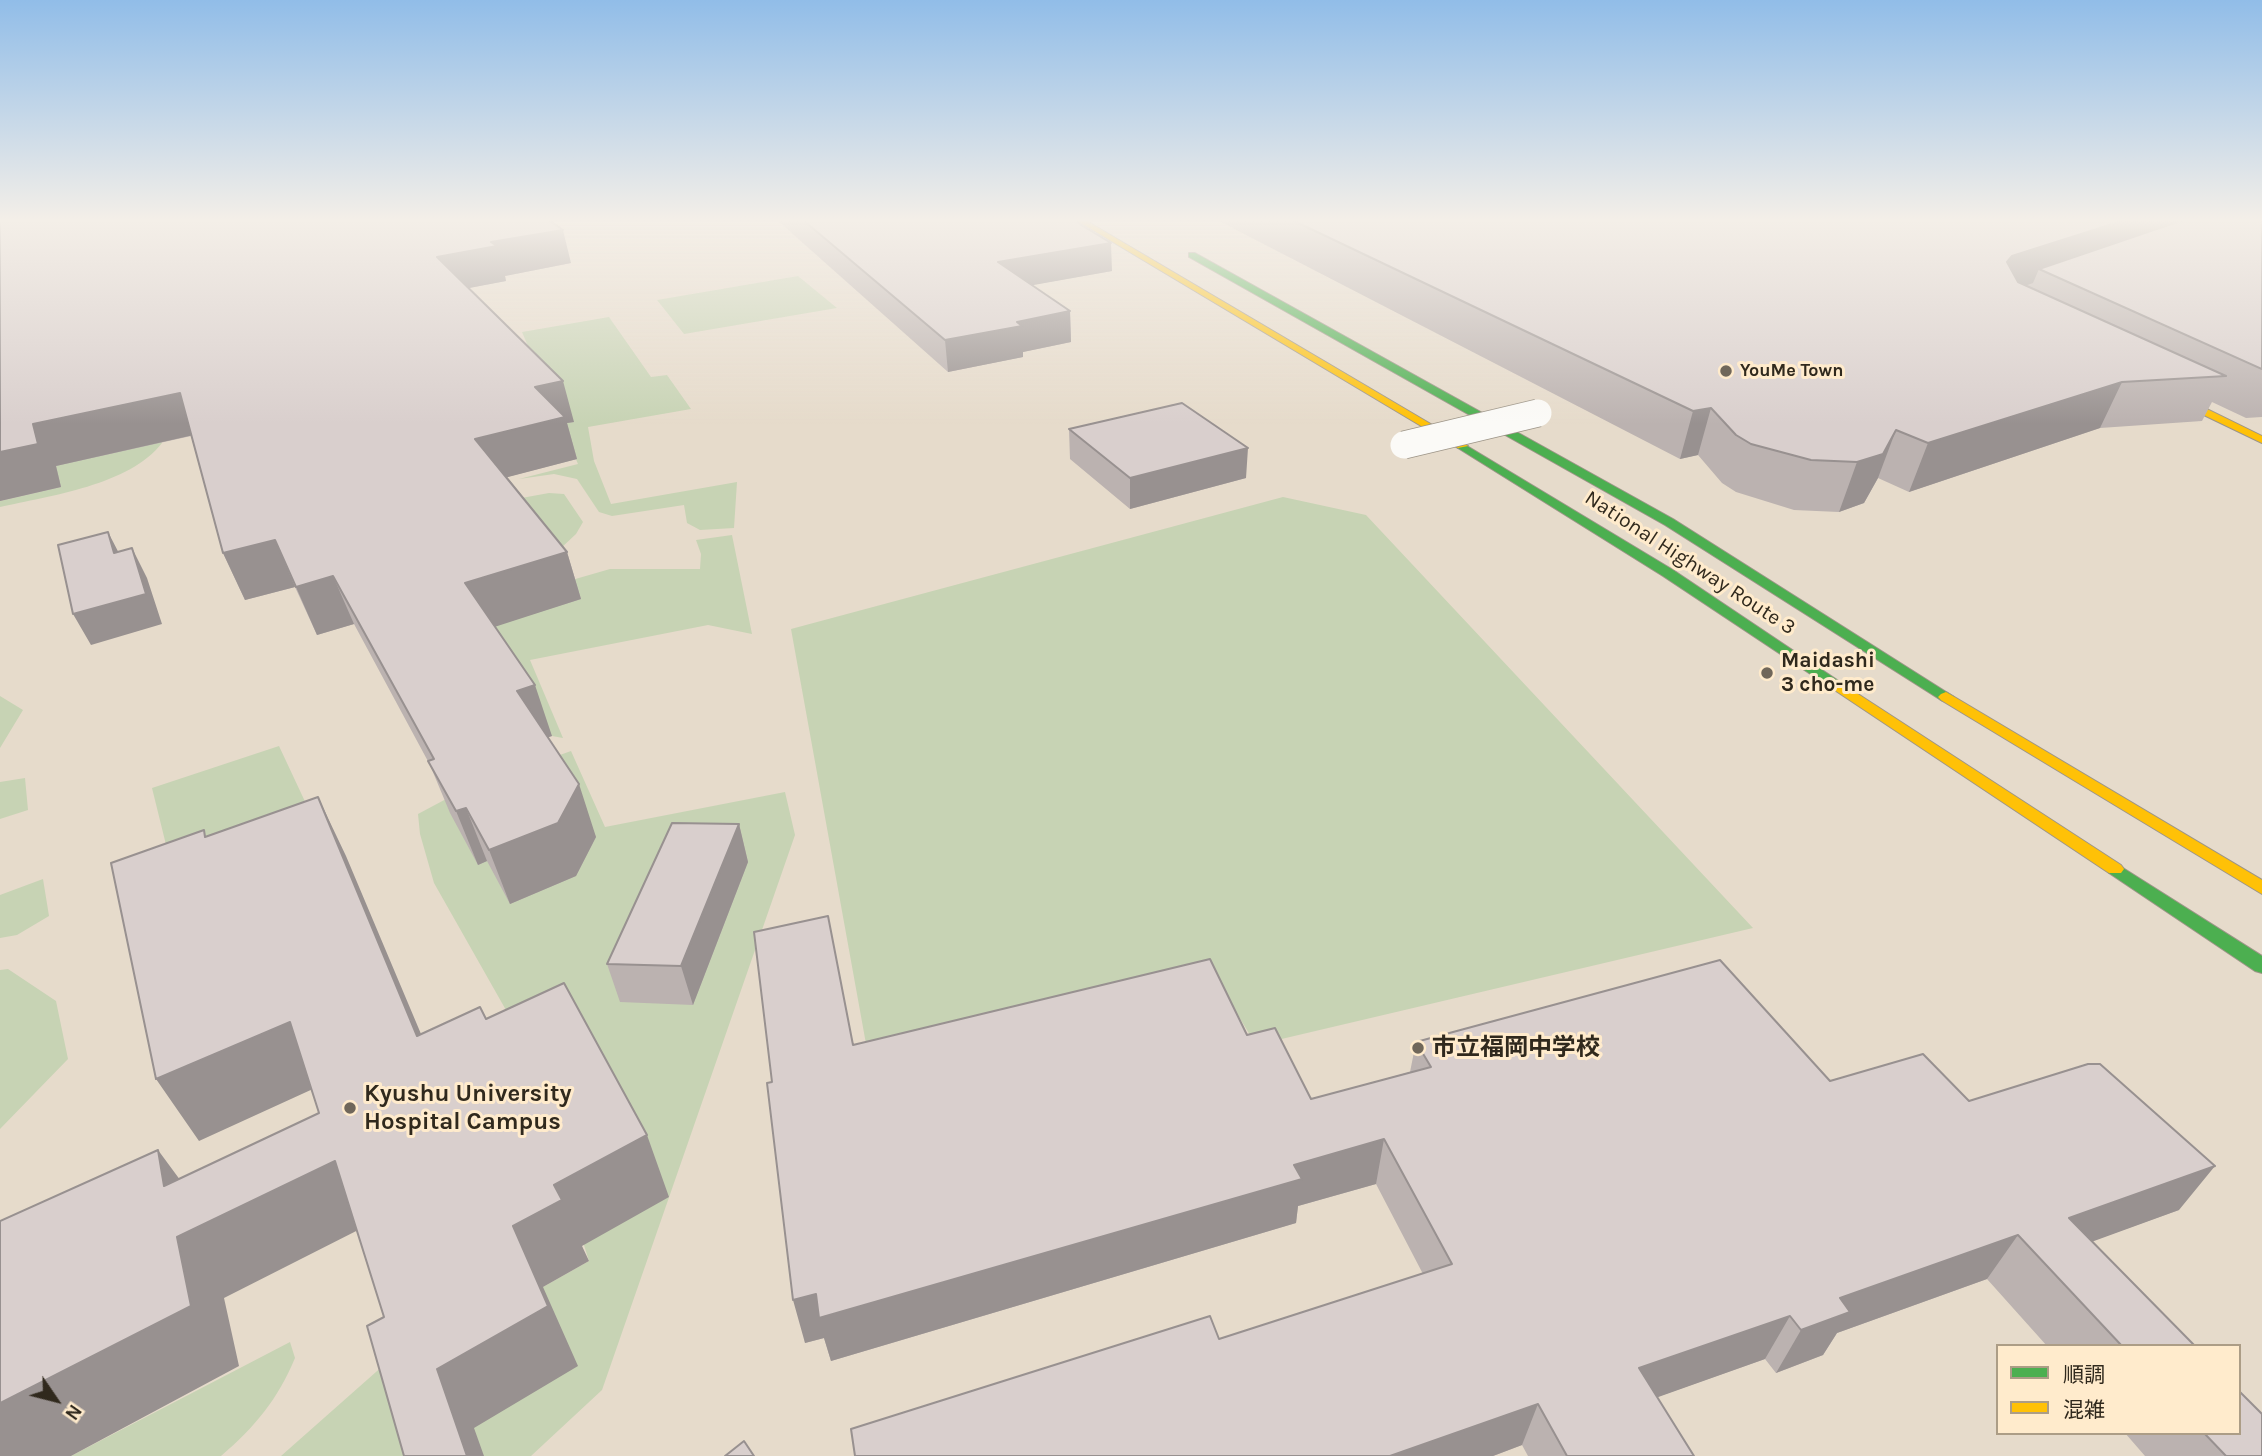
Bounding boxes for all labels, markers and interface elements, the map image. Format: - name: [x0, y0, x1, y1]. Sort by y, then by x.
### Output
- place label: YouMe Town: [1740, 360, 1843, 382]
- marker: YouMe Town: [1718, 363, 1734, 379]
- street label: National Highway Route 3: [1580, 485, 1800, 641]
- place label: Maidashi 3 cho-me: [1781, 648, 1875, 698]
- marker: Maidashi 3 cho-me: [1759, 665, 1775, 681]
- place label: 市立福岡中学校: [1432, 1034, 1600, 1062]
- marker: 市立福岡中学校: [1410, 1040, 1426, 1056]
- place label: Kyushu University Hospital Campus: [364, 1080, 572, 1136]
- marker: Kyushu University Hospital Campus: [342, 1100, 358, 1116]
- legend: [1996, 1344, 2241, 1435]
- text: 順調: [2063, 1363, 2105, 1387]
- north arrow: [21, 1365, 91, 1435]
- text: 混雑: [2063, 1398, 2105, 1422]
- text: N: [60, 1400, 86, 1424]

